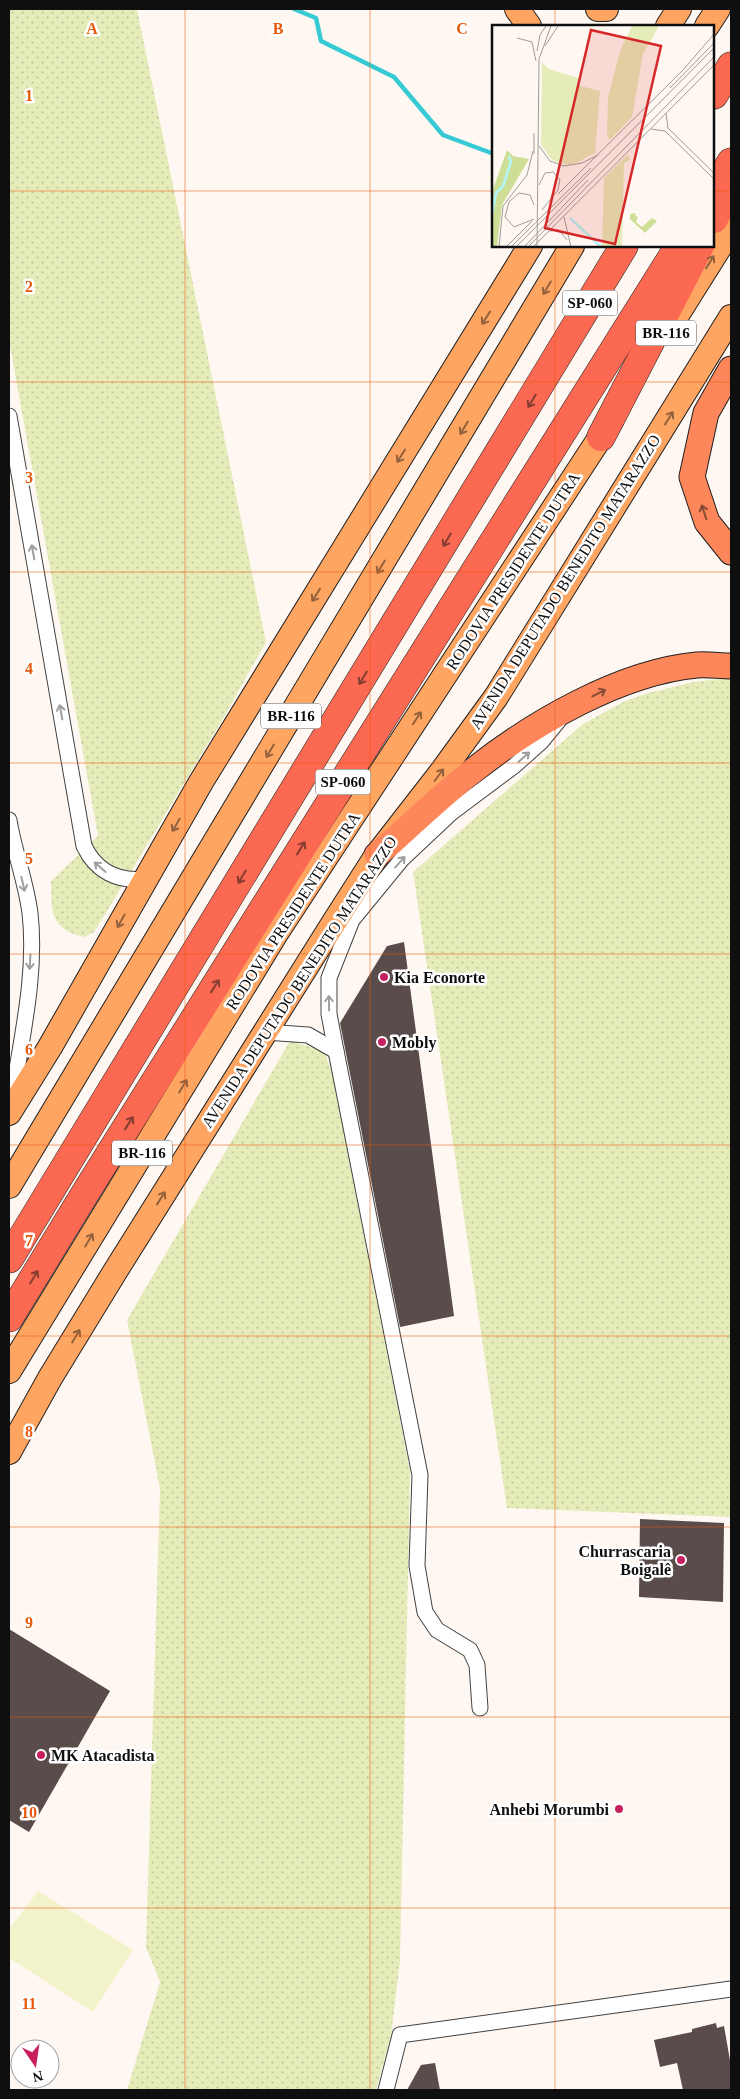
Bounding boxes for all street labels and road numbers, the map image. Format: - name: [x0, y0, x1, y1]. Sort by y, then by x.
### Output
- road number: SP-060: [562, 290, 618, 316]
- road number: BR-116: [636, 320, 696, 346]
- street label: AVENIDA DEPUTADO BENEDITO MATARAZZO: [467, 432, 663, 732]
- street label: RODOVIA PRESIDENTE DUTRA: [443, 469, 584, 673]
- road number: BR-116: [261, 704, 321, 728]
- road number: SP-060: [316, 770, 370, 794]
- street label: RODOVIA PRESIDENTE DUTRA: [223, 809, 364, 1013]
- street label: AVENIDA DEPUTADO BENEDITO MATARAZZO: [198, 833, 400, 1131]
- road number: BR-116: [112, 1140, 172, 1166]

